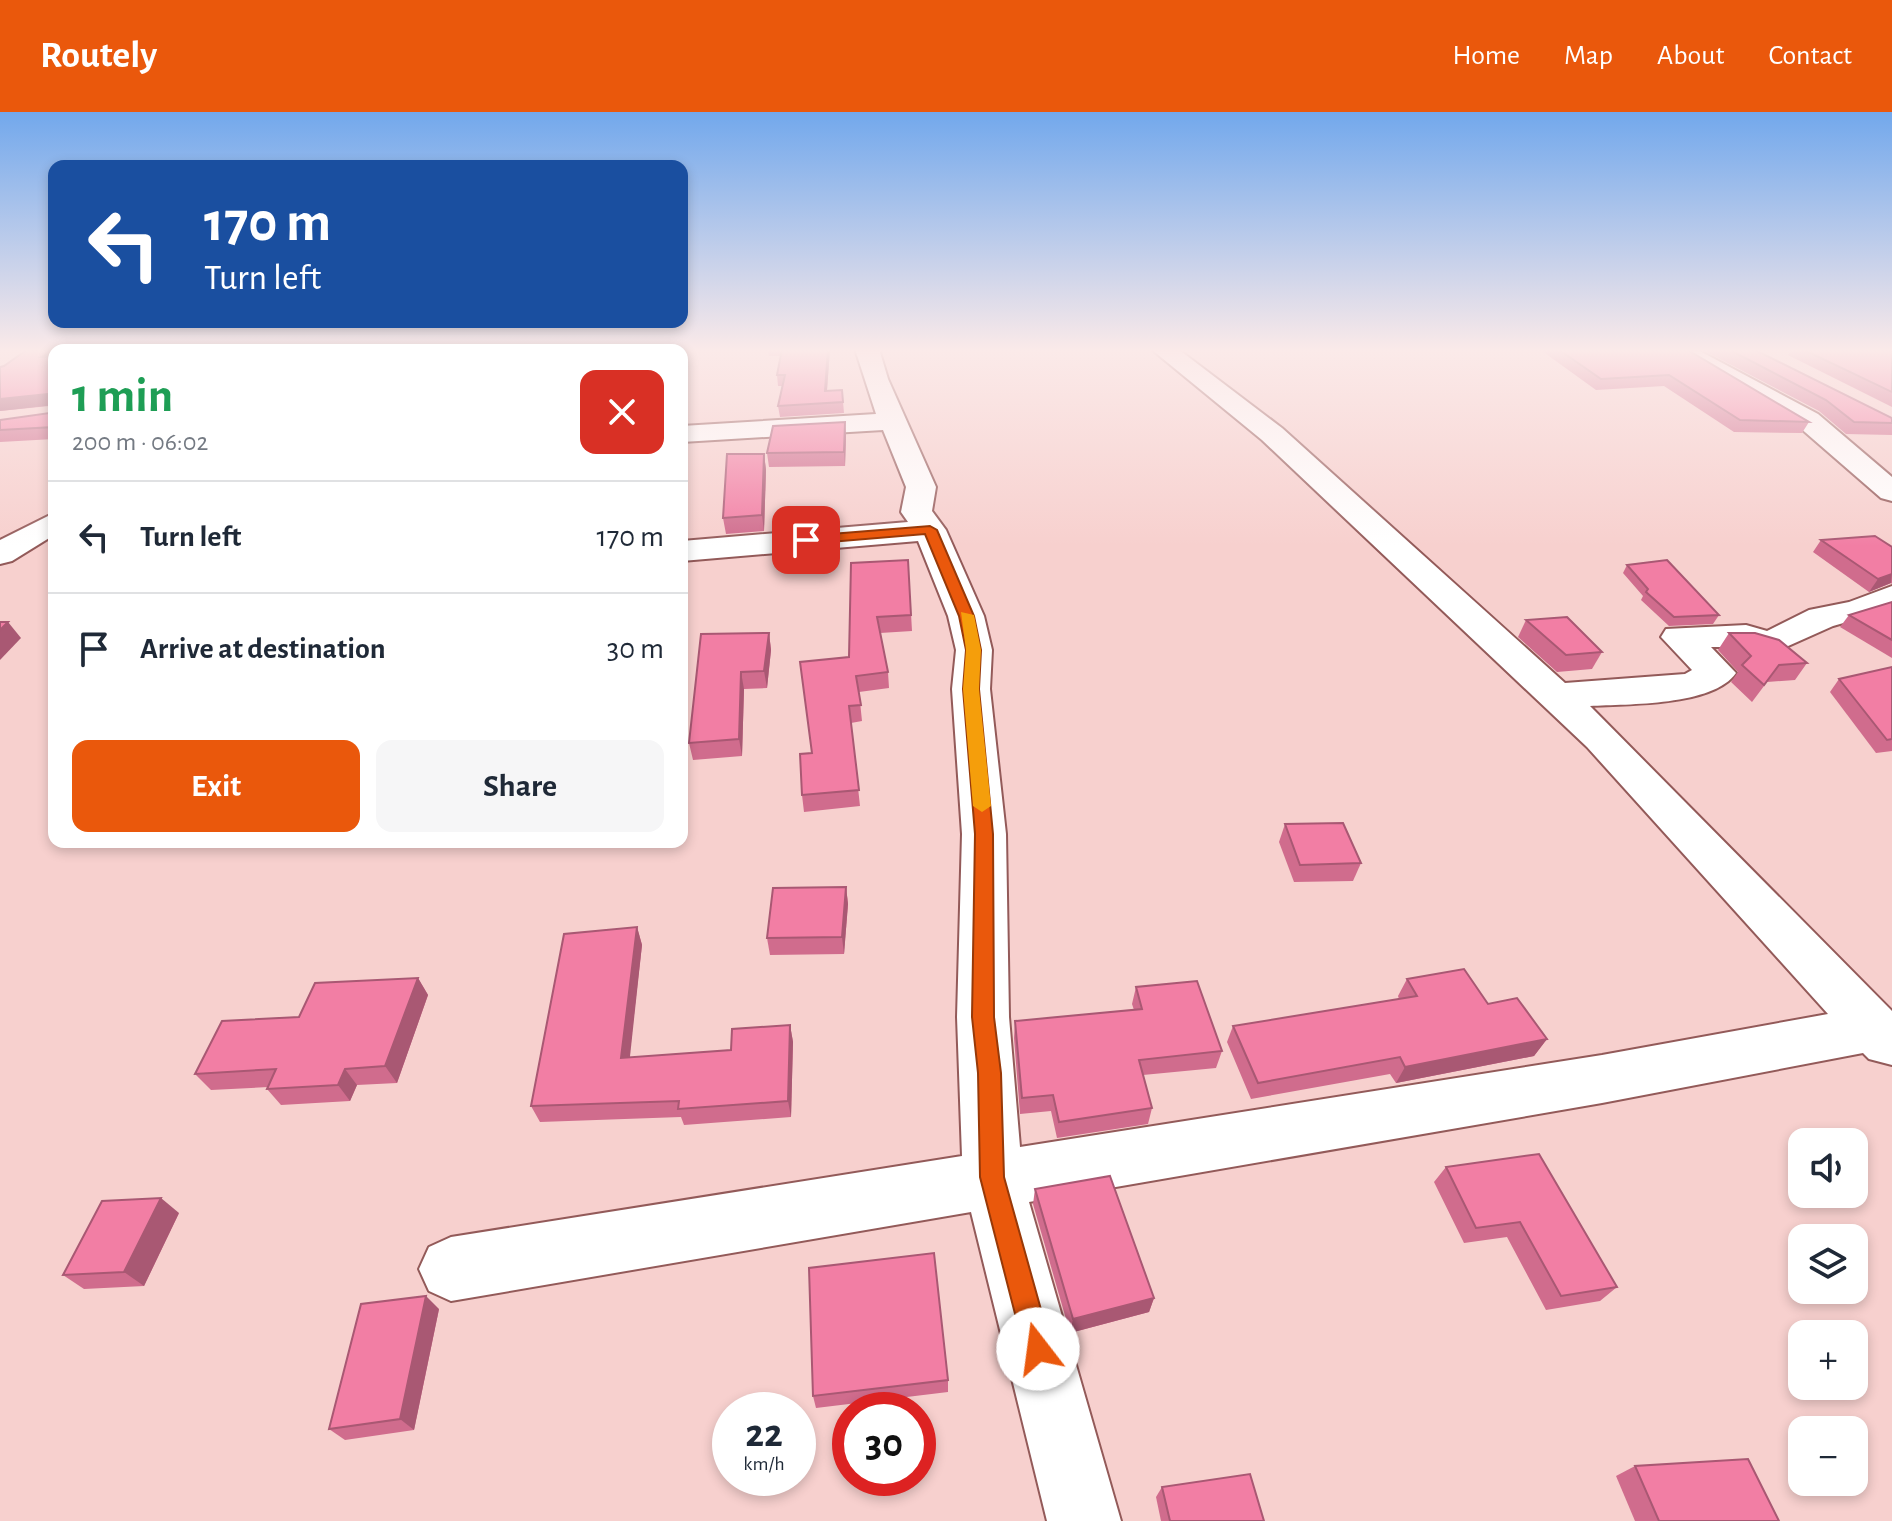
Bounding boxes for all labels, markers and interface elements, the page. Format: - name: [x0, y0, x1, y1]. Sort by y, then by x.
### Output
- text: Routely: [40, 37, 157, 75]
- text: Home: [1453, 42, 1520, 70]
- text: Map: [1564, 42, 1613, 70]
- text: About: [1657, 42, 1725, 70]
- text: Contact: [1769, 42, 1852, 70]
- icon: left: [72, 192, 176, 296]
- text: 170 m: [204, 195, 331, 251]
- text: Turn left: [204, 260, 321, 296]
- button: close: [580, 370, 664, 454]
- text: 1 min: [72, 373, 173, 421]
- text: 200 m · 06:02: [72, 429, 208, 455]
- pin: [772, 506, 840, 574]
- icon: left: [72, 515, 116, 559]
- icon: arrive: [784, 518, 828, 562]
- text: Turn left: [140, 522, 241, 552]
- text: 170 m: [596, 522, 664, 552]
- icon: arrive: [72, 627, 116, 671]
- text: Arrive at destination: [140, 634, 386, 664]
- text: 30 m: [607, 634, 664, 664]
- button: Exit: [72, 740, 360, 832]
- button: Share: [376, 740, 664, 832]
- map controls: [1788, 1128, 1868, 1496]
- button: sound: [1788, 1128, 1868, 1208]
- button: layers: [1788, 1224, 1868, 1304]
- position arrow: [996, 1307, 1080, 1391]
- button: +: [1788, 1320, 1868, 1400]
- speed limit sign: 30: [832, 1392, 936, 1496]
- text: 22: [745, 1414, 783, 1454]
- button: −: [1788, 1416, 1868, 1496]
- text: km/h: [743, 1454, 785, 1474]

